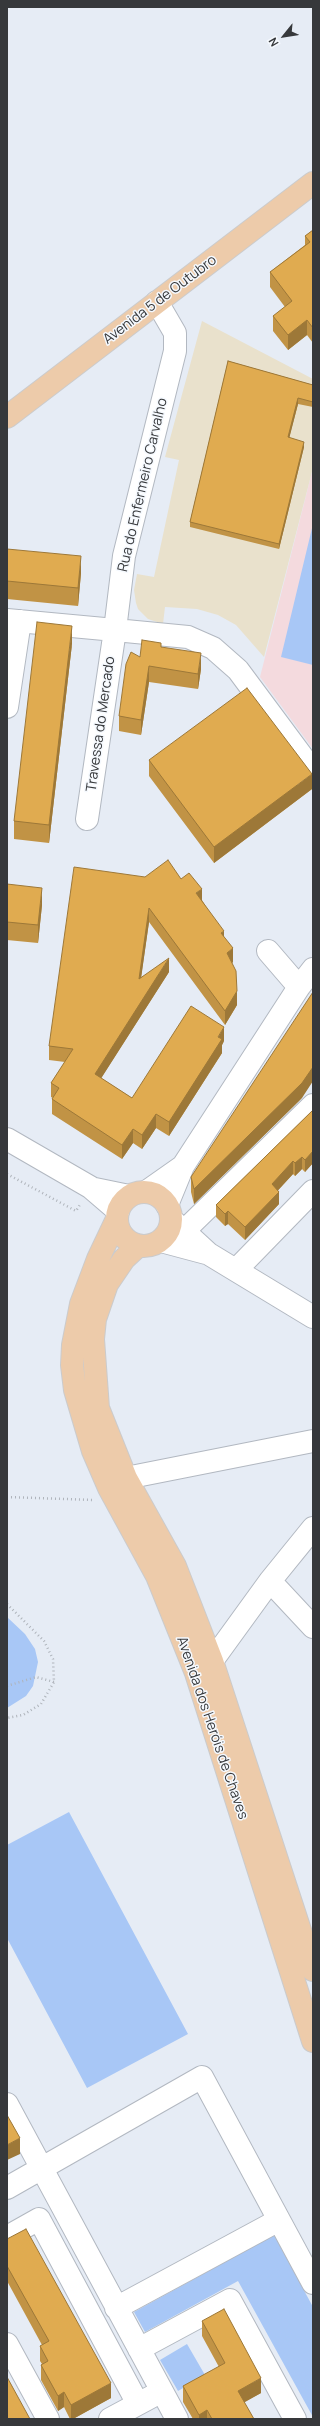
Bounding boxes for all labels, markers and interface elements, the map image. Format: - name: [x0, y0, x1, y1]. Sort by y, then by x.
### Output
- north arrow: [264, 16, 304, 56]
- text: N: [265, 35, 282, 49]
- street label: Avenida 5 de Outubro: [100, 252, 220, 348]
- street label: Rua do Enfermeiro Carvalho: [115, 397, 171, 573]
- street label: Travessa do Mercado: [83, 655, 119, 793]
- street label: Avenida dos Heróis de Chaves: [173, 1634, 251, 1822]

